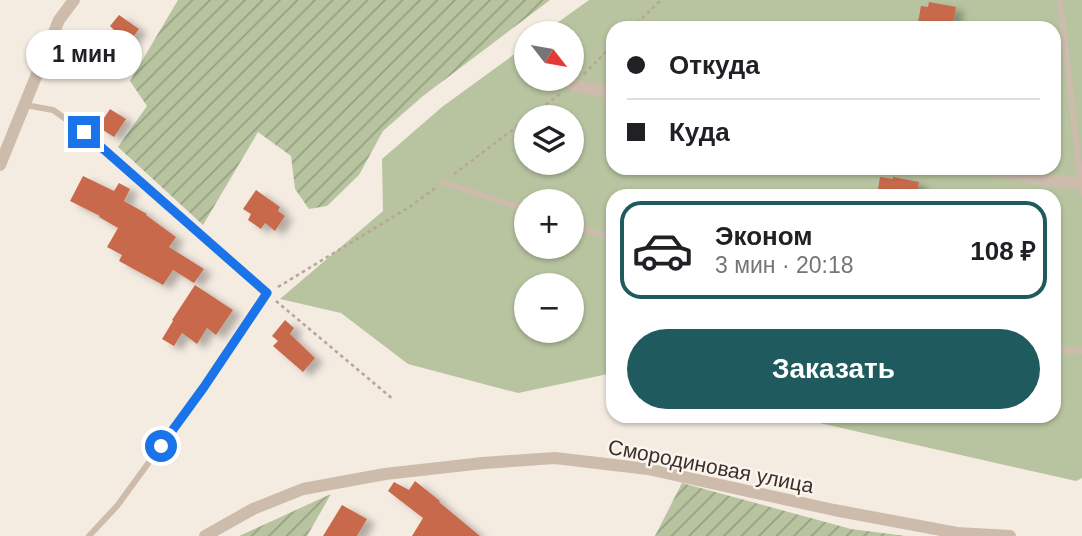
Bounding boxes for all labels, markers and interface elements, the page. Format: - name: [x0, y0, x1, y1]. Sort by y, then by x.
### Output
- north arrow: [514, 21, 584, 91]
- map controls: [514, 21, 584, 343]
- callout: 1 мин: [26, 31, 142, 80]
- text: 1 мин: [52, 41, 116, 67]
- text: Откуда: [669, 50, 760, 80]
- button: layers: [514, 105, 584, 175]
- route end: [68, 116, 100, 148]
- text: Куда: [669, 117, 730, 147]
- button: +: [514, 189, 584, 259]
- icon: car: [631, 219, 694, 282]
- text: Эконом: [715, 221, 813, 251]
- text: 108 ₽: [970, 236, 1036, 266]
- text: 3 мин · 20:18: [715, 252, 854, 278]
- button: −: [514, 273, 584, 343]
- button: Заказать: [627, 329, 1040, 409]
- route start: [145, 430, 177, 462]
- street label: Смородиновая улица: [606, 435, 816, 497]

